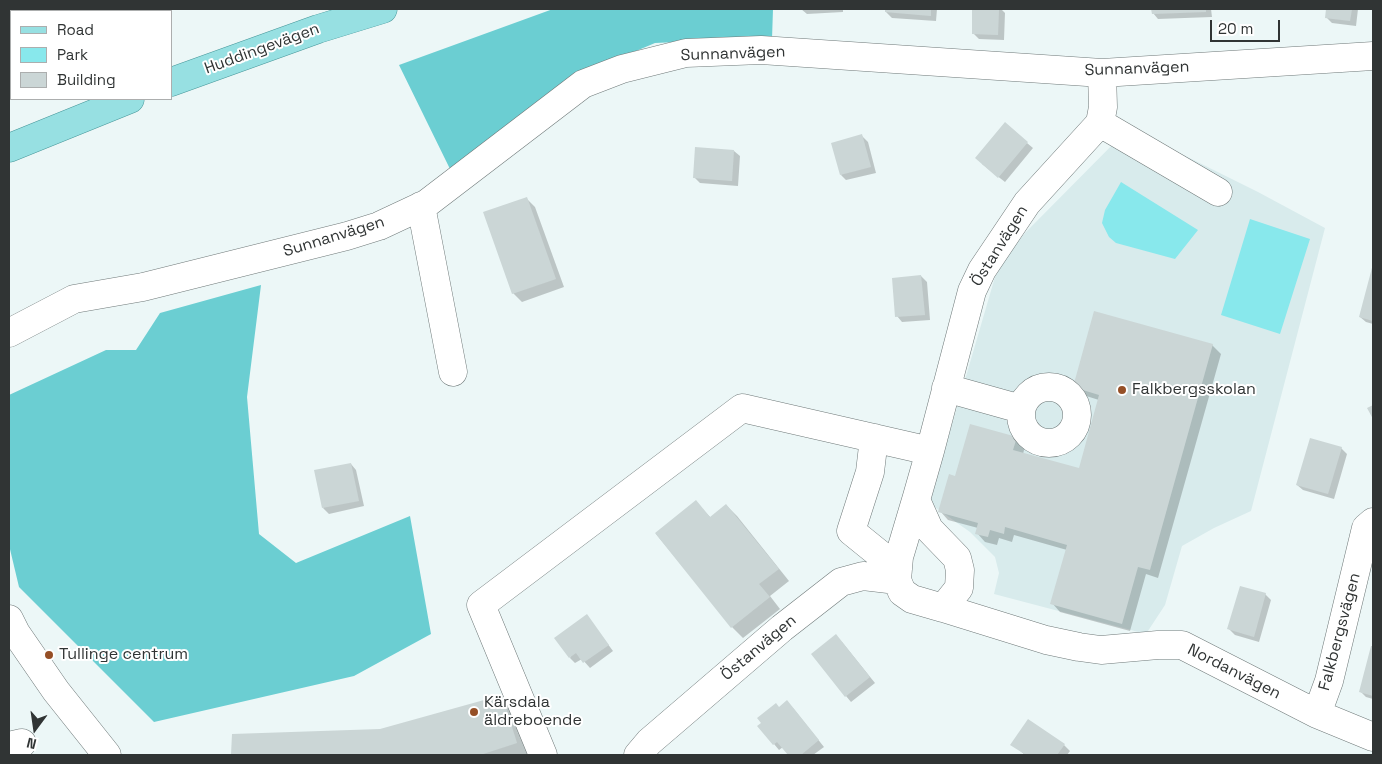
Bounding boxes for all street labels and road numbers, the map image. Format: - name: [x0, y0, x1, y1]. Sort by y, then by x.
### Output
- street label: Huddingevägen: [202, 19, 322, 79]
- street label: Sunnanvägen: [680, 43, 786, 65]
- street label: Sunnanvägen: [1084, 58, 1190, 80]
- street label: Östanvägen: [967, 202, 1033, 290]
- street label: Sunnanvägen: [281, 212, 387, 262]
- street label: Falkbergsvägen: [1315, 571, 1365, 693]
- street label: Östanvägen: [718, 611, 800, 685]
- street label: Nordanvägen: [1184, 640, 1284, 704]

